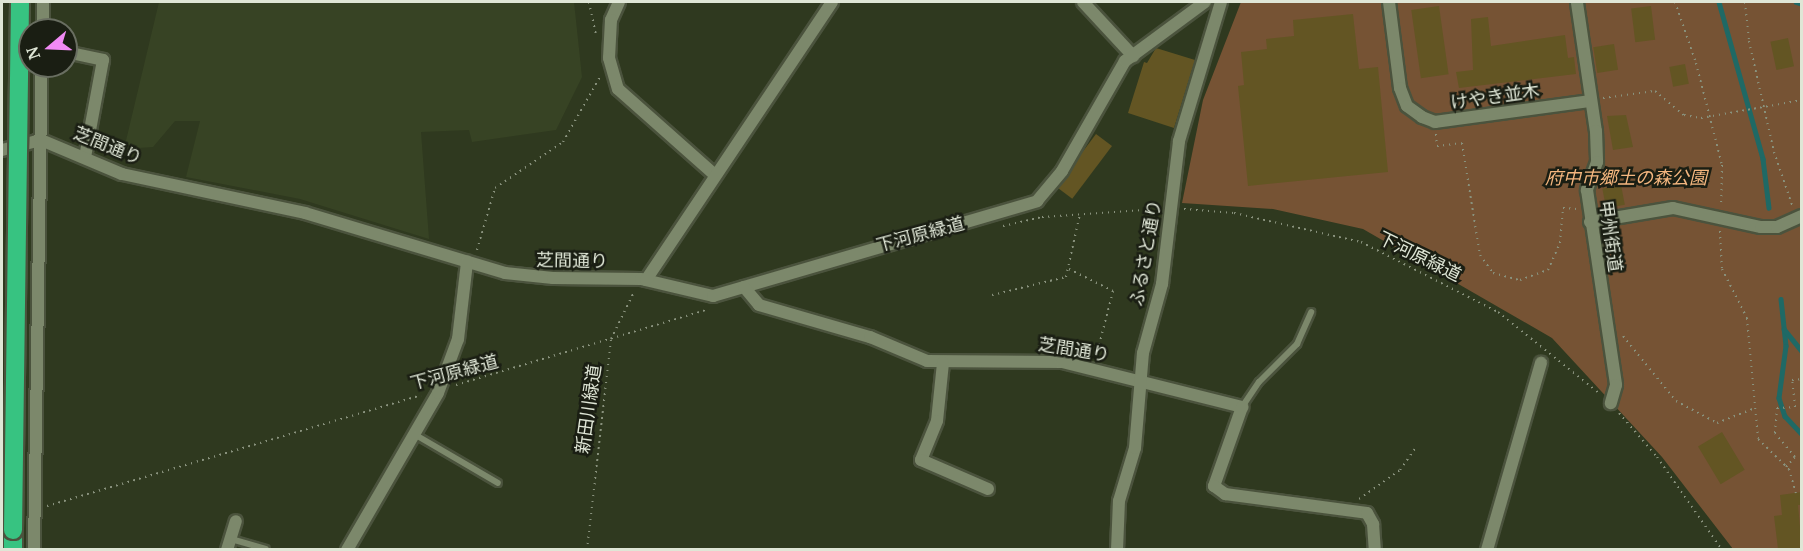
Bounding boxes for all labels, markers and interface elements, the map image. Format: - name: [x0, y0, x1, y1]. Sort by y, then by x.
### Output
- north arrow: [18, 18, 78, 78]
- text: N: [20, 44, 45, 63]
- street label: けやき並木: [1449, 79, 1541, 113]
- street label: 芝間通り: [71, 122, 145, 168]
- park label: 府中市郷土の森公園: [1545, 166, 1707, 188]
- street label: ふるさと通り: [1125, 198, 1165, 308]
- street label: 甲州街道: [1595, 199, 1627, 273]
- street label: 下河原緑道: [874, 212, 966, 256]
- street label: 下河原緑道: [1375, 227, 1465, 285]
- street label: 芝間通り: [536, 249, 608, 271]
- street label: 芝間通り: [1037, 333, 1111, 365]
- street label: 下河原緑道: [408, 350, 500, 394]
- street label: 新田川緑道: [571, 363, 605, 455]

